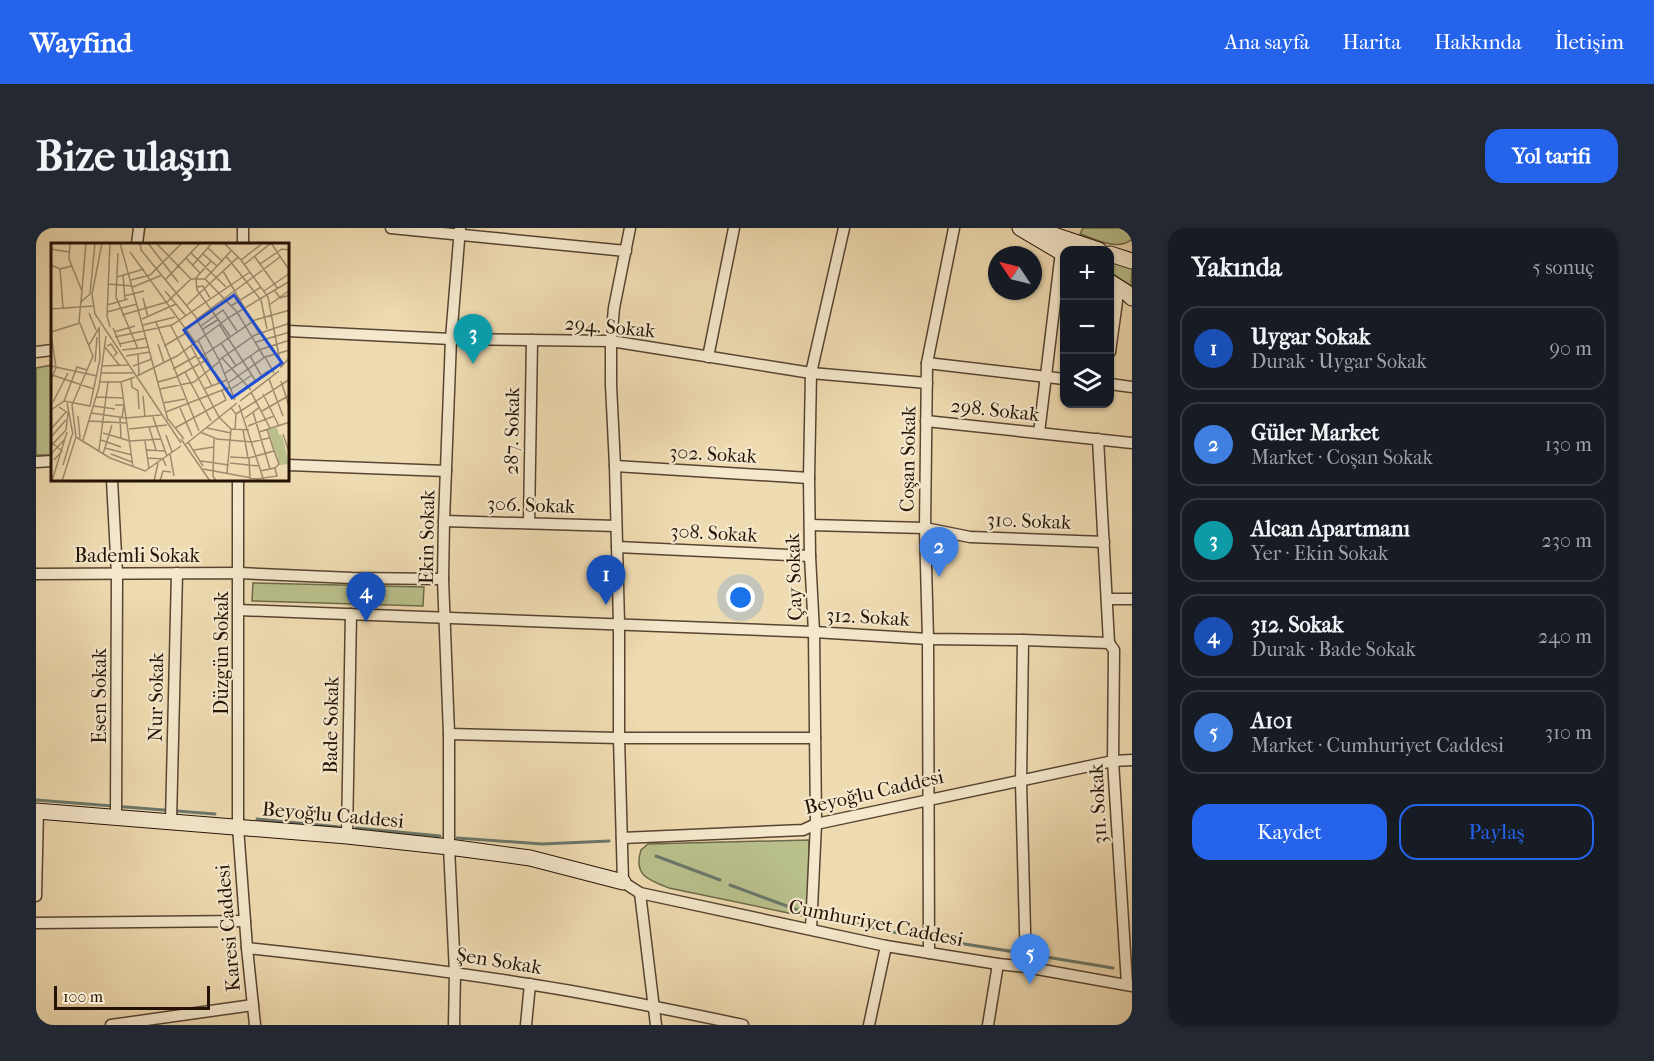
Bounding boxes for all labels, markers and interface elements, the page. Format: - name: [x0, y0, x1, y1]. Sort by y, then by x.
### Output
- text: Wayfind: [30, 26, 132, 59]
- text: Ana sayfa: [1225, 30, 1310, 54]
- text: Harita: [1343, 30, 1401, 54]
- text: Hakkında: [1434, 30, 1522, 54]
- text: İletişim: [1555, 30, 1624, 54]
- button: Yol tarifi: [1485, 129, 1618, 183]
- text: Bize ulaşın: [36, 132, 231, 181]
- inset map: [51, 243, 290, 482]
- north arrow: [988, 246, 1042, 300]
- map controls: [1060, 246, 1114, 408]
- button: +: [1060, 246, 1114, 300]
- text: Yakında: [1192, 252, 1282, 283]
- text: 5 sonuç: [1532, 256, 1594, 279]
- button: −: [1060, 300, 1114, 354]
- street label: 294. Sokak: [564, 312, 657, 342]
- pin: 3: [454, 314, 492, 364]
- text: Uygar Sokak: [1251, 324, 1370, 350]
- text: 1: [1210, 337, 1217, 360]
- text: 90 m: [1550, 337, 1592, 360]
- text: Durak · Uygar Sokak: [1251, 350, 1427, 373]
- button: layers: [1060, 354, 1114, 408]
- street label: 287. Sokak: [500, 386, 524, 475]
- street label: 298. Sokak: [949, 394, 1041, 426]
- street label: Coşan Sokak: [896, 405, 920, 512]
- text: Güler Market: [1251, 420, 1379, 446]
- text: 2: [1208, 433, 1219, 456]
- text: 130 m: [1545, 433, 1592, 456]
- street label: 302. Sokak: [669, 440, 758, 468]
- text: Market · Coşan Sokak: [1251, 446, 1433, 469]
- street label: Ekin Sokak: [415, 489, 439, 584]
- street label: 306. Sokak: [486, 492, 576, 518]
- street label: 310. Sokak: [986, 508, 1072, 534]
- text: Alcan Apartmanı: [1251, 516, 1410, 542]
- street label: 308. Sokak: [670, 519, 759, 547]
- pin: 2: [920, 528, 958, 577]
- text: 3: [1209, 529, 1218, 552]
- text: 230 m: [1542, 529, 1592, 552]
- street label: Çay Sokak: [781, 532, 808, 621]
- text: Yer · Ekin Sokak: [1251, 542, 1388, 565]
- street label: Bademli Sokak: [74, 544, 200, 567]
- pin: 1: [586, 556, 626, 605]
- pin: 4: [346, 572, 386, 622]
- your location: [726, 583, 755, 612]
- street label: Düzgün Sokak: [210, 590, 233, 715]
- street label: 312. Sokak: [826, 603, 911, 631]
- text: 312. Sokak: [1251, 612, 1343, 638]
- text: 4: [1208, 625, 1219, 648]
- text: 240 m: [1538, 625, 1592, 648]
- text: Durak · Bade Sokak: [1251, 638, 1416, 661]
- street label: Esen Sokak: [88, 648, 111, 744]
- street label: Nur Sokak: [144, 652, 168, 742]
- street label: Bade Sokak: [319, 675, 343, 774]
- text: A101: [1251, 708, 1293, 734]
- text: 5: [1209, 721, 1218, 744]
- text: 310 m: [1545, 721, 1592, 744]
- text: Market · Cumhuriyet Caddesi: [1251, 734, 1504, 757]
- street label: 311. Sokak: [1084, 762, 1112, 845]
- street label: Beyoğlu Caddesi: [802, 765, 946, 819]
- street label: Beyoğlu Caddesi: [261, 797, 405, 833]
- button: Kaydet: [1192, 804, 1387, 860]
- button: Paylaş: [1399, 804, 1594, 860]
- street label: Karesi Caddesi: [211, 863, 245, 993]
- street label: Cumhuriyet Caddesi: [787, 895, 965, 951]
- pin: 5: [1010, 934, 1050, 984]
- street label: Şen Sokak: [455, 943, 544, 979]
- scale bar: [54, 983, 210, 1010]
- text: 100 m: [63, 987, 103, 1006]

